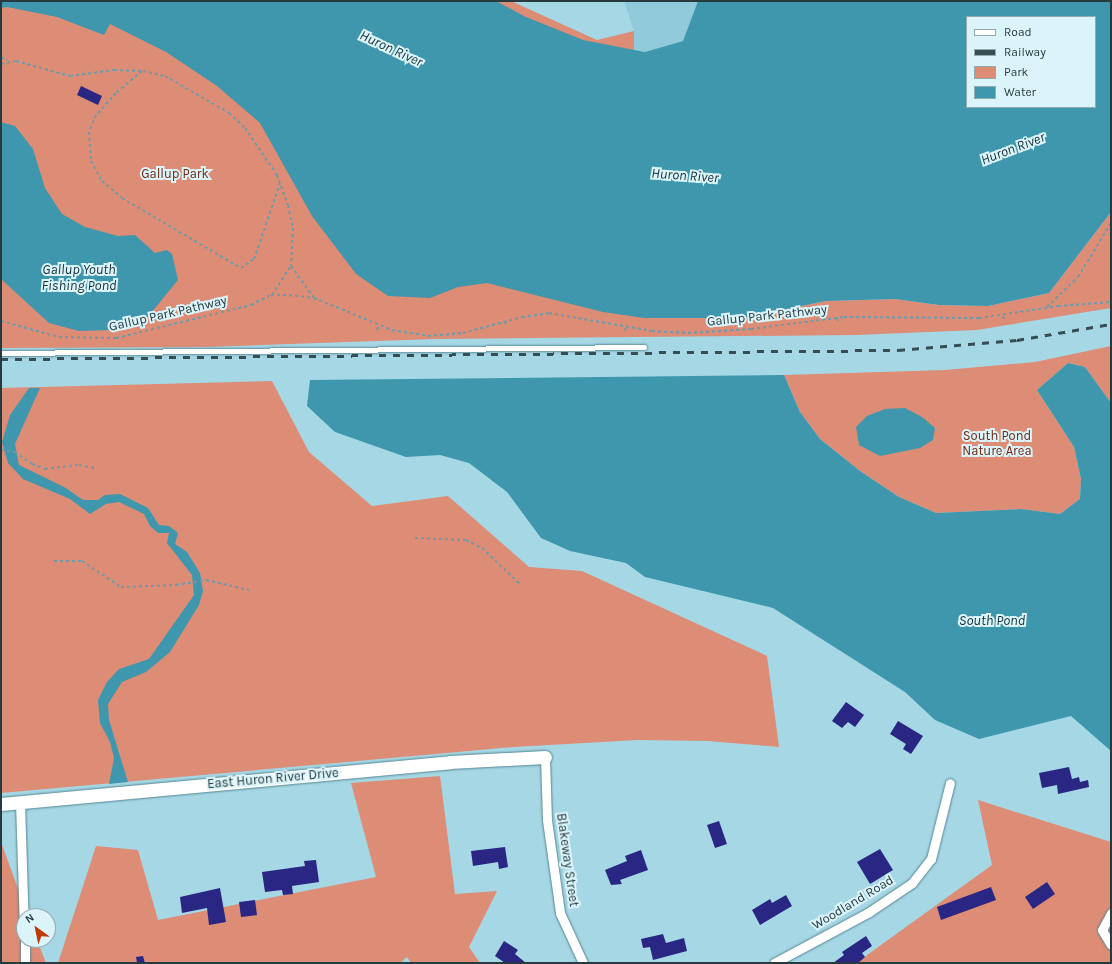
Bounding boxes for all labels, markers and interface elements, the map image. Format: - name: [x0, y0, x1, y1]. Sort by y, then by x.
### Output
- legend: [966, 16, 1096, 108]
- text: Road: [1004, 25, 1032, 39]
- water label: Huron River: [357, 27, 425, 71]
- text: Railway: [1004, 45, 1046, 59]
- text: Park: [1004, 65, 1028, 79]
- text: Water: [1004, 85, 1036, 99]
- water label: Huron River: [979, 129, 1047, 169]
- water label: Huron River: [651, 165, 719, 187]
- park label: Gallup Park: [141, 166, 209, 182]
- water label: Gallup Youth Fishing Pond: [41, 262, 117, 294]
- street label: Gallup Park Pathway: [108, 293, 228, 335]
- street label: Gallup Park Pathway: [706, 302, 828, 330]
- park label: South Pond Nature Area: [962, 429, 1032, 460]
- water label: South Pond: [959, 613, 1025, 629]
- street label: East Huron River Drive: [207, 765, 339, 793]
- street label: Blakeway Street: [553, 812, 581, 908]
- street label: Woodland Road: [809, 872, 897, 934]
- north arrow: [16, 908, 56, 948]
- text: N: [23, 911, 37, 926]

